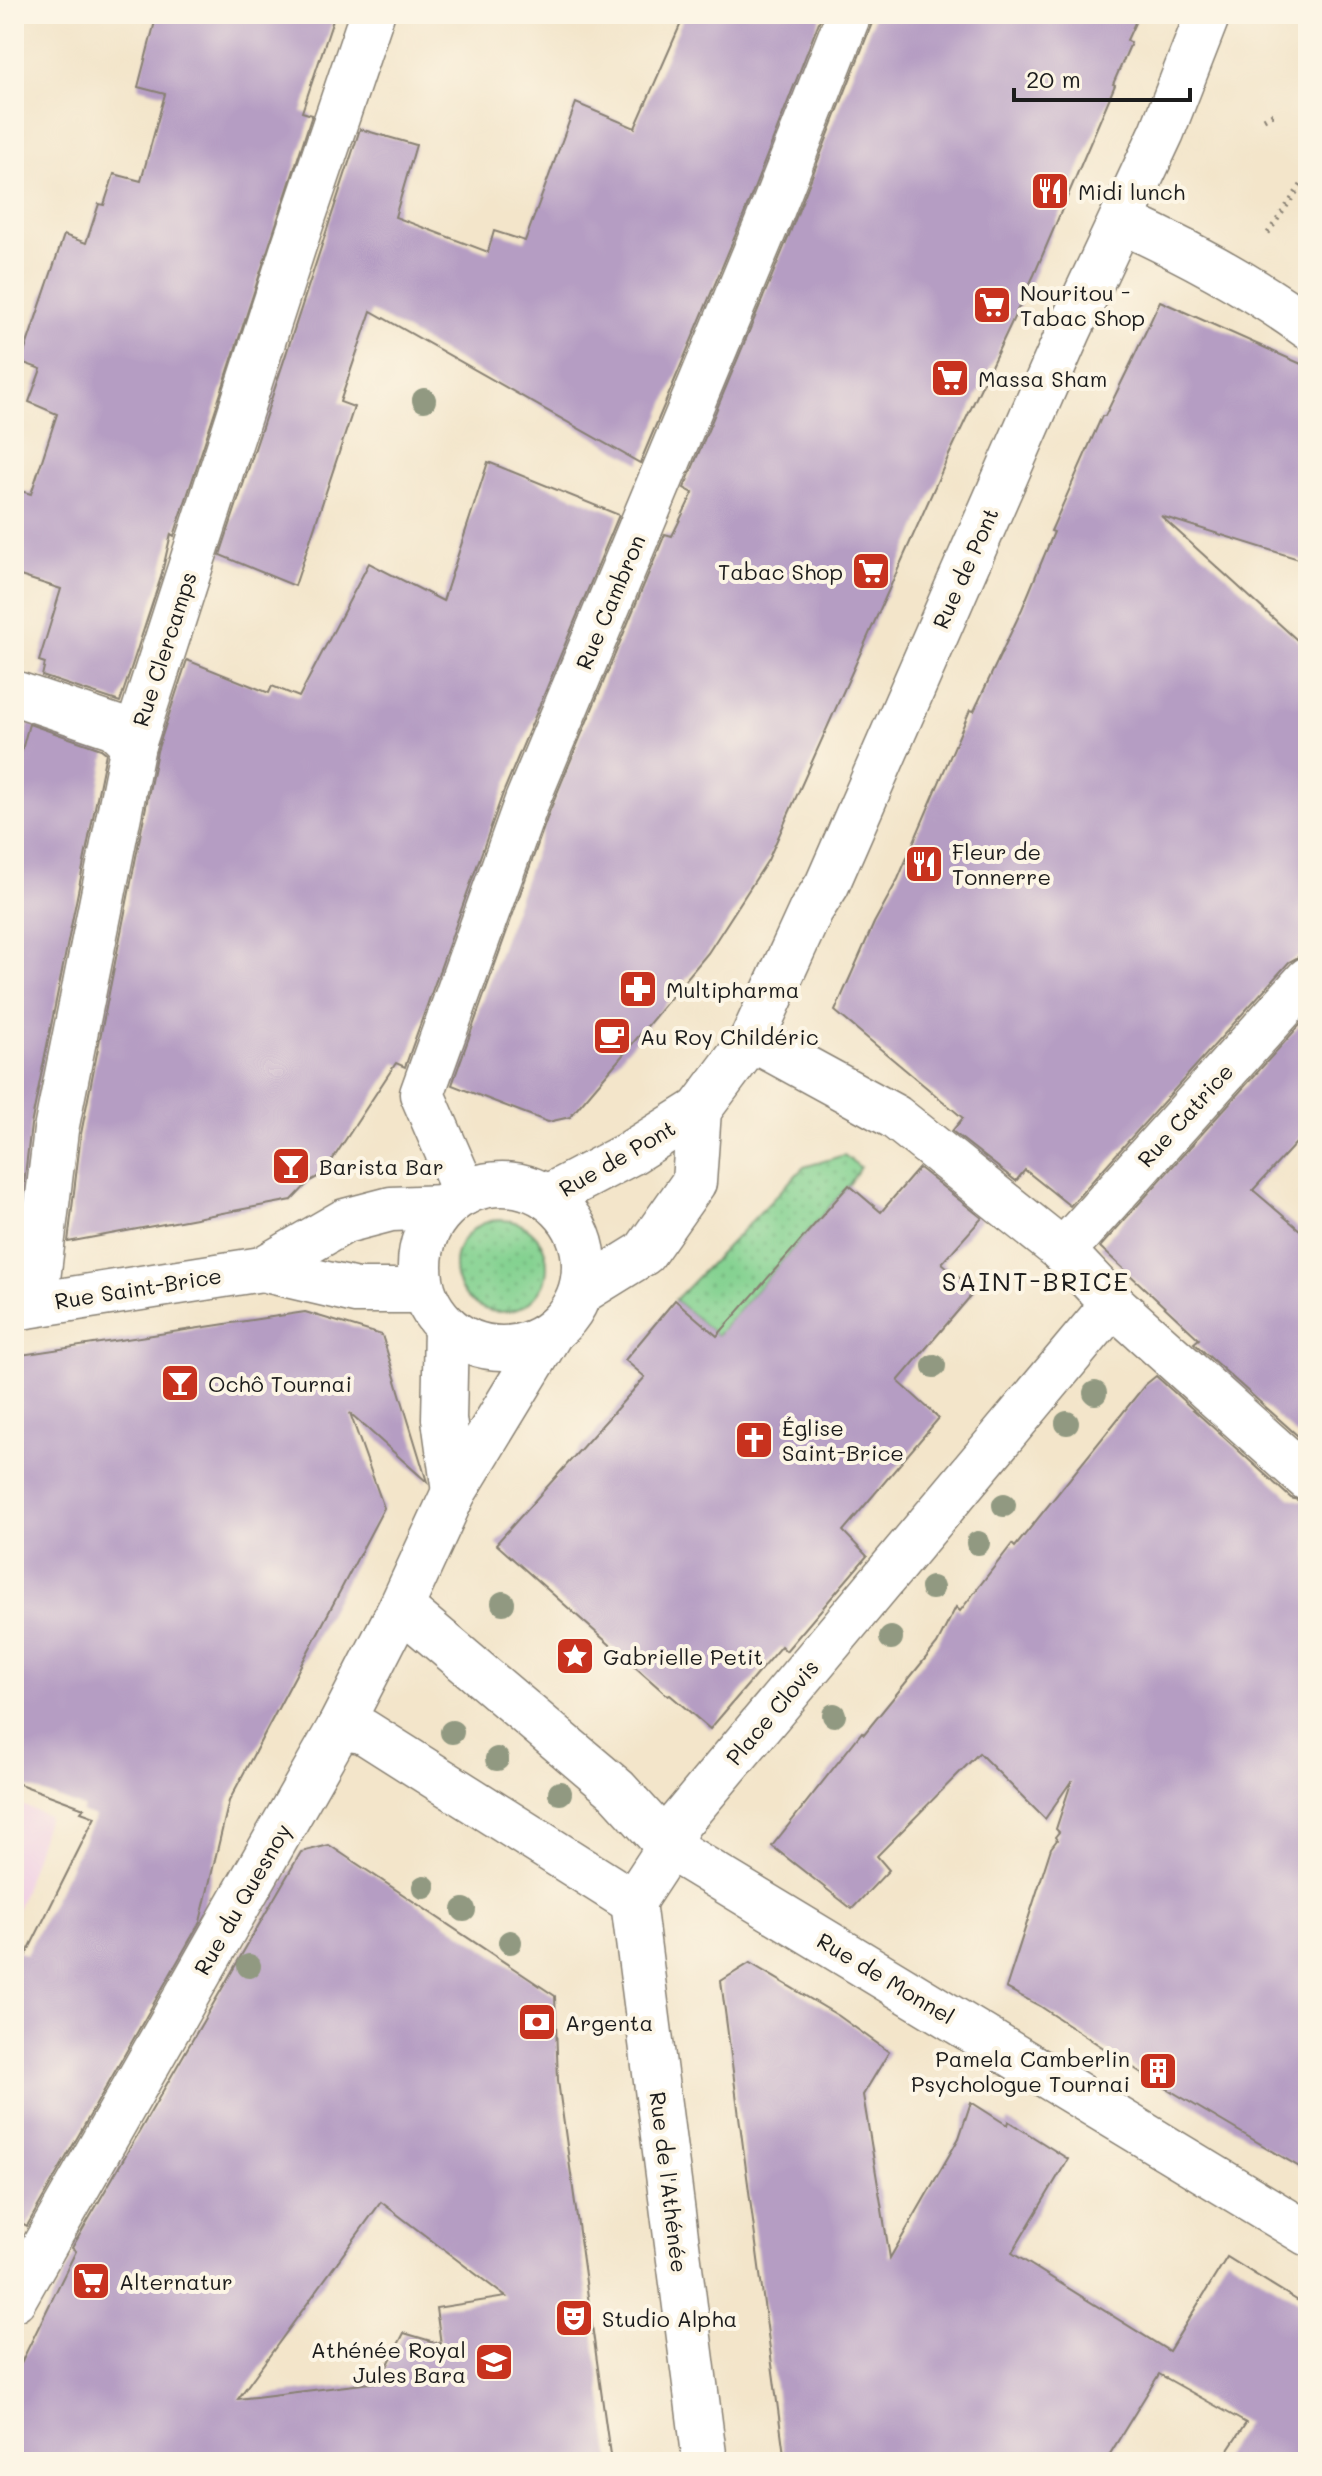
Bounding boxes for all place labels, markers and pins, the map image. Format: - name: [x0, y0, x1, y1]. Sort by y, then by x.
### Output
- restaurant icon: Midi lunch: [1029, 170, 1071, 212]
- place label: Midi lunch: [1078, 177, 1185, 206]
- place label: Nouritou - Tabac Shop: [1020, 278, 1145, 332]
- supermarket icon: Nouritou - Tabac Shop: [971, 284, 1013, 326]
- supermarket icon: Massa Sham: [929, 357, 971, 399]
- place label: Massa Sham: [978, 364, 1107, 393]
- supermarket icon: Tabac Shop: [850, 550, 892, 592]
- place label: Tabac Shop: [718, 557, 843, 586]
- place label: Fleur de Tonnerre: [952, 837, 1051, 891]
- restaurant icon: Fleur de Tonnerre: [903, 843, 945, 885]
- pharmacy icon: Multipharma: [617, 968, 659, 1010]
- place label: Multipharma: [666, 975, 799, 1004]
- cafe icon: Au Roy Childéric: [591, 1015, 633, 1057]
- place label: Au Roy Childéric: [640, 1022, 819, 1051]
- bar icon: Barista Bar: [270, 1145, 312, 1187]
- place label: Barista Bar: [319, 1152, 444, 1181]
- bar icon: Ochô Tournai: [159, 1362, 201, 1404]
- place label: Ochô Tournai: [208, 1369, 352, 1398]
- place label: Église Saint-Brice: [782, 1413, 904, 1467]
- church icon: Église Saint-Brice: [733, 1419, 775, 1461]
- place icon: Gabrielle Petit: [554, 1635, 596, 1677]
- place label: Gabrielle Petit: [603, 1642, 763, 1671]
- bank icon: Argenta: [516, 2001, 558, 2043]
- place label: Argenta: [565, 2008, 653, 2037]
- place label: Pamela Camberlin Psychologue Tournai: [911, 2044, 1130, 2098]
- building icon: Pamela Camberlin Psychologue Tournai: [1137, 2050, 1179, 2092]
- supermarket icon: Alternatur: [70, 2260, 112, 2302]
- place label: Alternatur: [119, 2267, 233, 2296]
- theatre icon: Studio Alpha: [553, 2297, 595, 2339]
- place label: Studio Alpha: [602, 2304, 737, 2333]
- place label: Athénée Royal Jules Bara: [311, 2335, 466, 2389]
- school or university icon: Athénée Royal Jules Bara: [473, 2341, 515, 2383]

